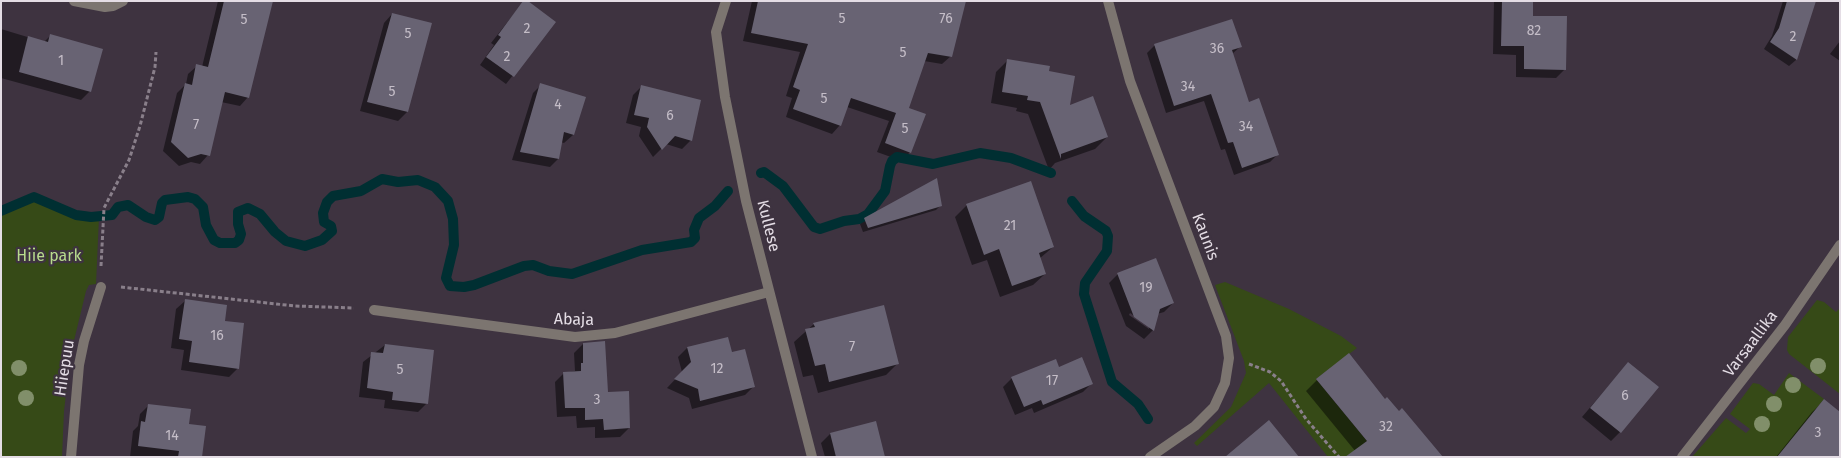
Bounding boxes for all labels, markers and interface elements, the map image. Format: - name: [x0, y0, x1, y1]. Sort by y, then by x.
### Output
- house number: 5: [838, 11, 846, 27]
- house number: 76: [939, 11, 953, 27]
- house number: 5: [240, 12, 248, 28]
- house number: 2: [524, 21, 530, 37]
- house number: 82: [1527, 23, 1541, 39]
- house number: 5: [404, 26, 412, 42]
- house number: 2: [1790, 29, 1796, 45]
- house number: 36: [1210, 41, 1224, 57]
- house number: 5: [899, 45, 907, 61]
- house number: 2: [504, 49, 510, 65]
- house number: 1: [58, 53, 64, 69]
- house number: 34: [1181, 79, 1195, 95]
- house number: 5: [388, 84, 396, 100]
- house number: 5: [820, 91, 828, 107]
- house number: 4: [554, 97, 562, 113]
- house number: 6: [666, 108, 674, 124]
- house number: 7: [193, 117, 199, 133]
- house number: 34: [1239, 119, 1253, 135]
- house number: 5: [901, 121, 909, 137]
- street label: Kullese: [752, 198, 784, 254]
- street label: Kaunis: [1187, 211, 1223, 263]
- house number: 21: [1004, 218, 1016, 234]
- park label: Hiie park: [16, 247, 82, 267]
- house number: 19: [1139, 280, 1153, 296]
- street label: Varsaallika: [1720, 307, 1782, 381]
- street label: Abaja: [554, 310, 594, 330]
- house number: 16: [210, 328, 224, 344]
- street label: Hiiepuu: [51, 338, 79, 398]
- house number: 7: [849, 339, 855, 355]
- house number: 12: [711, 361, 723, 377]
- house number: 5: [396, 362, 404, 378]
- house number: 17: [1046, 373, 1058, 389]
- house number: 6: [1621, 388, 1629, 404]
- house number: 3: [594, 392, 600, 408]
- house number: 32: [1379, 419, 1393, 435]
- house number: 3: [1815, 425, 1821, 441]
- house number: 14: [165, 428, 179, 444]

